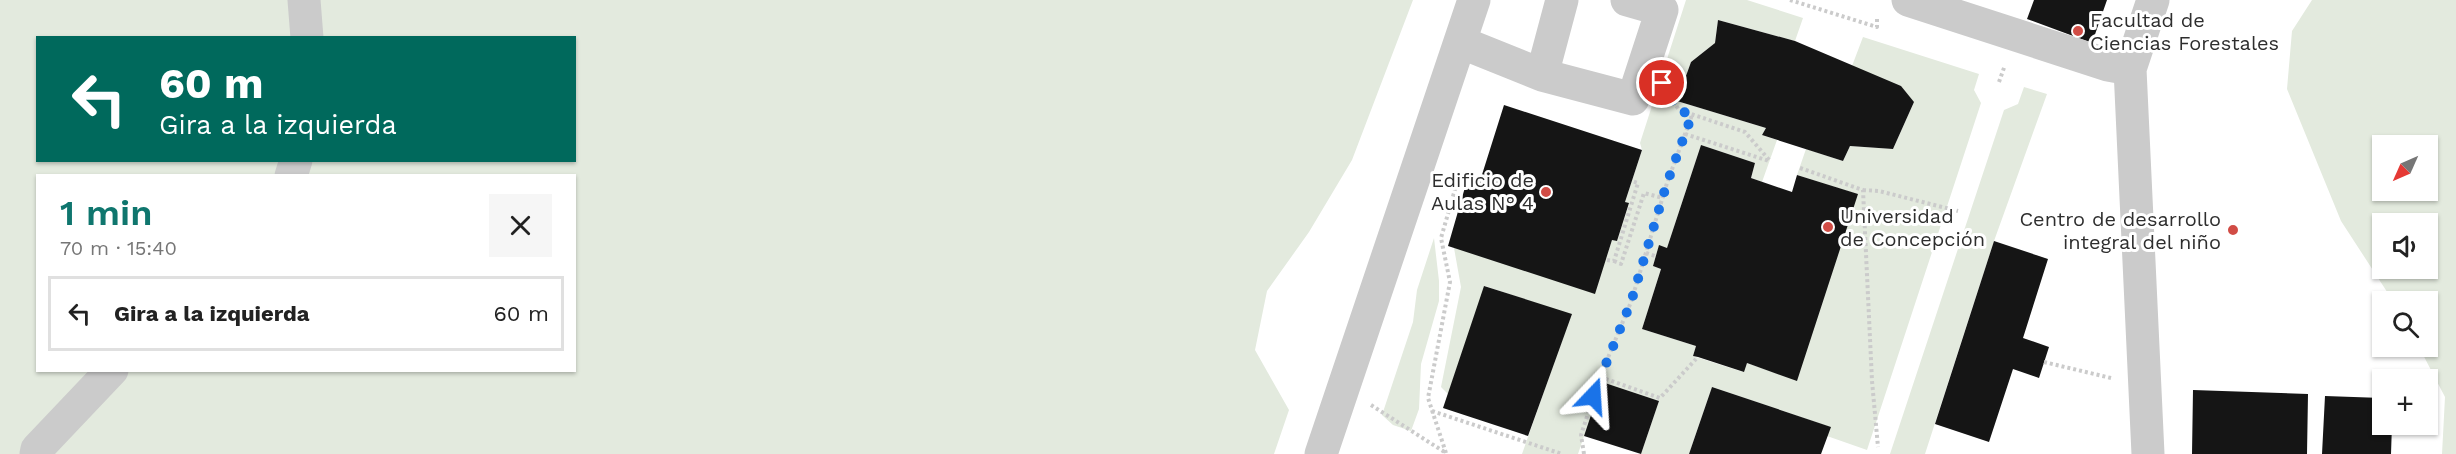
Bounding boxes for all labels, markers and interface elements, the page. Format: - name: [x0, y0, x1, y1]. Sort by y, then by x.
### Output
- place label: Facultad de Ciencias Forestales: [2090, 8, 2279, 55]
- marker: Facultad de Ciencias Forestales: [2071, 24, 2085, 38]
- pin: [1636, 57, 1687, 108]
- text: 60 m: [159, 59, 263, 108]
- icon: left: [60, 60, 138, 138]
- icon: arrive: [1645, 66, 1678, 99]
- text: Gira a la izquierda: [159, 109, 397, 141]
- north arrow: [2372, 135, 2438, 201]
- map controls: [2372, 135, 2438, 435]
- place label: Edificio de Aulas N° 4: [1431, 168, 1534, 215]
- marker: Edificio de Aulas N° 4: [1539, 185, 1553, 199]
- text: 1 min: [60, 192, 152, 234]
- button: close: [489, 194, 552, 257]
- place label: Universidad de Concepción: [1840, 204, 1985, 251]
- place label: Centro de desarrollo integral del niño: [2019, 207, 2221, 254]
- button: sound: [2372, 213, 2438, 279]
- marker: Universidad de Concepción: [1821, 220, 1835, 234]
- marker: Centro de desarrollo integral del niño: [2226, 223, 2240, 237]
- text: 70 m · 15:40: [60, 236, 177, 260]
- button: search: [2372, 291, 2438, 357]
- icon: left: [63, 297, 96, 330]
- text: Gira a la izquierda: [114, 301, 310, 326]
- text: 60 m: [493, 301, 549, 326]
- position arrow: [1561, 364, 1625, 428]
- button: +: [2372, 369, 2438, 435]

